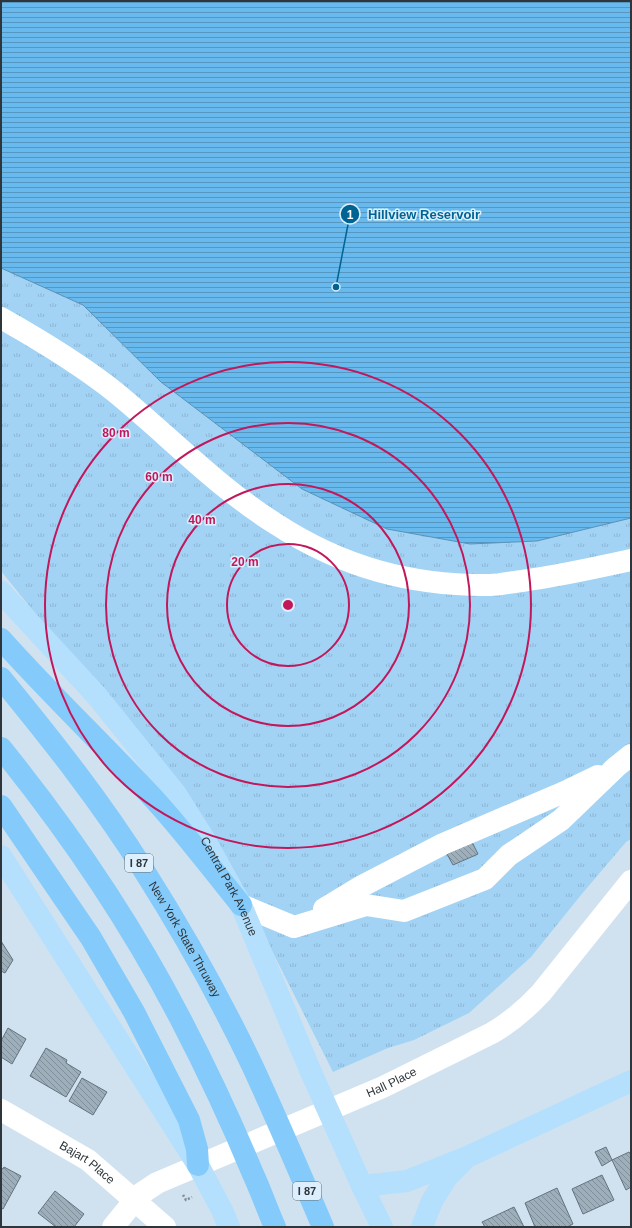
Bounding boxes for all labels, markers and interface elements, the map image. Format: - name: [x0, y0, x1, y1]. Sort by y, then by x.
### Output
- callout: Hillview Reservoir: [340, 202, 488, 227]
- text: Hillview Reservoir: [368, 207, 480, 222]
- text: 1: [347, 208, 354, 222]
- text: 80 m: [102, 426, 130, 440]
- text: 60 m: [145, 470, 173, 484]
- text: 40 m: [188, 513, 216, 527]
- text: 20 m: [231, 555, 259, 569]
- centre of rings: [281, 598, 295, 612]
- street label: Central Park Avenue: [197, 834, 260, 938]
- road number: I 87: [125, 854, 153, 872]
- street label: New York State Thruway: [146, 879, 224, 1000]
- street label: Hall Place: [364, 1064, 419, 1100]
- street label: Bajart Place: [57, 1138, 118, 1187]
- road number: I 87: [293, 1182, 321, 1200]

